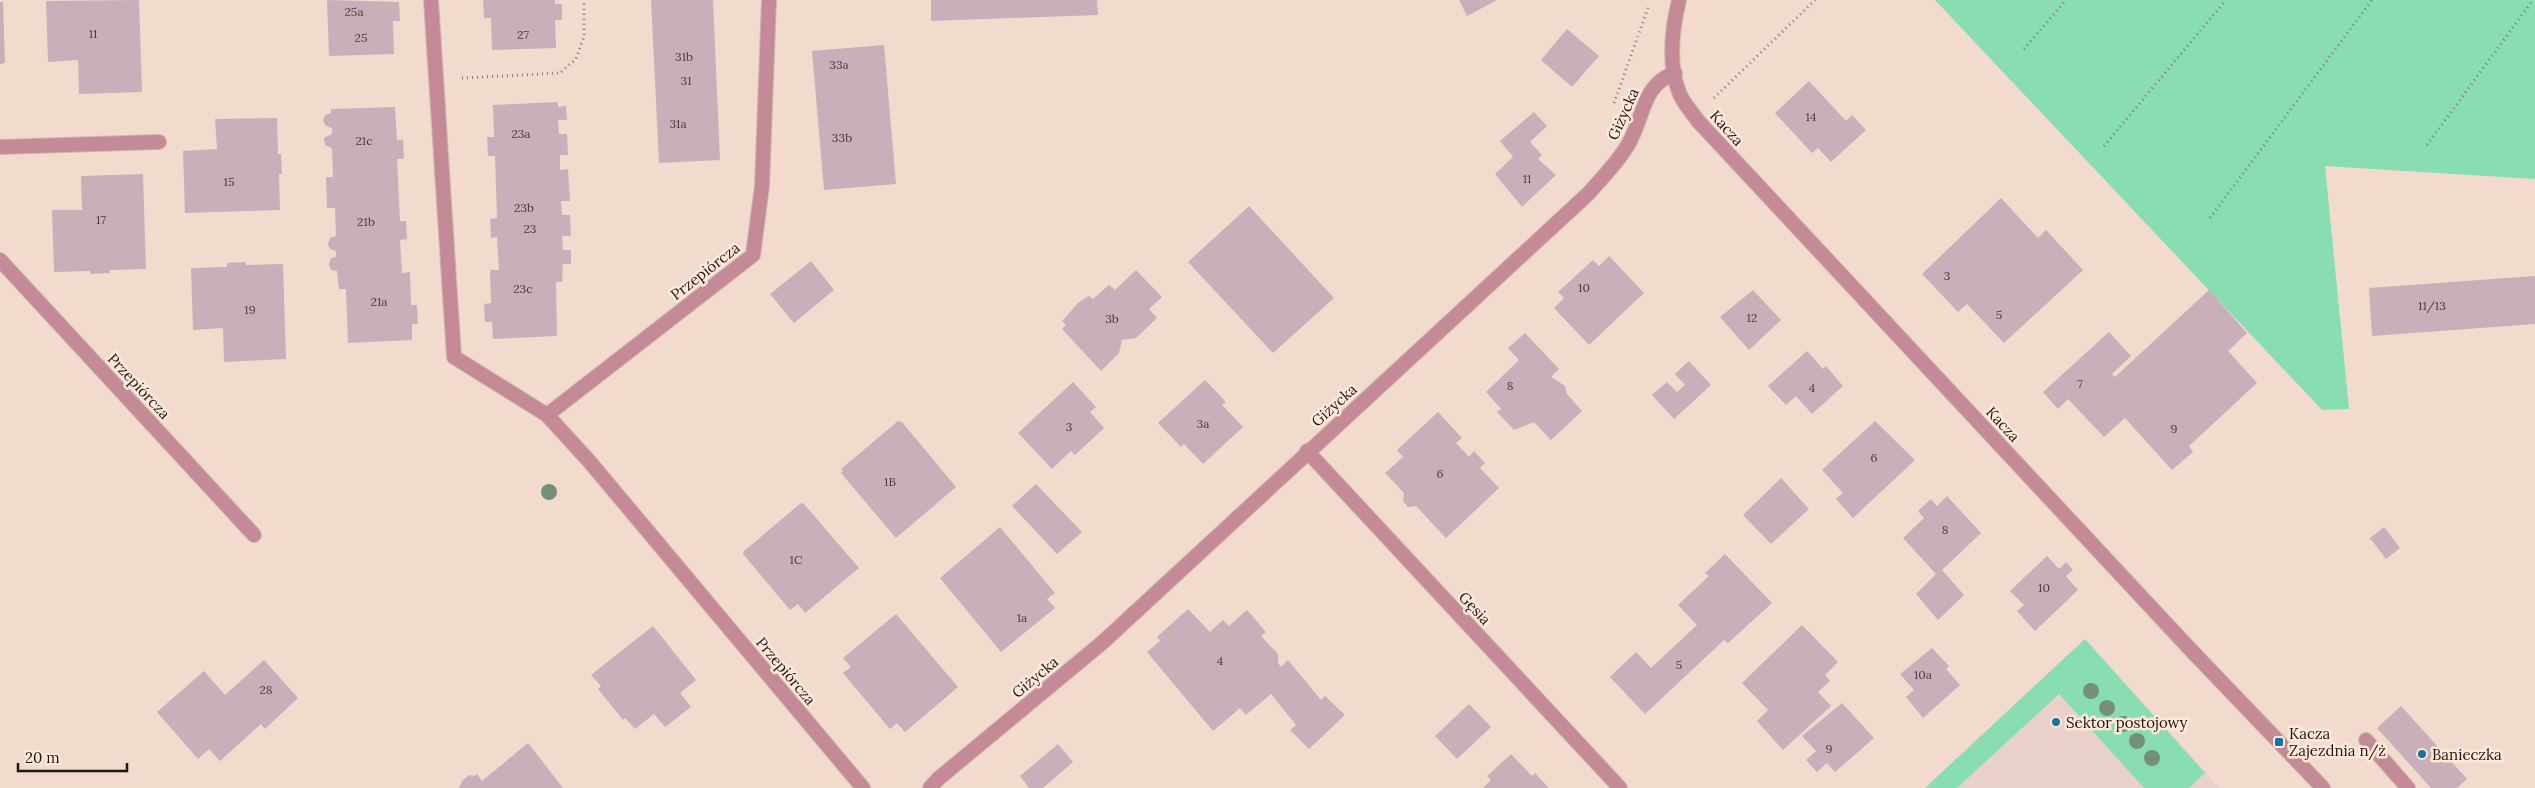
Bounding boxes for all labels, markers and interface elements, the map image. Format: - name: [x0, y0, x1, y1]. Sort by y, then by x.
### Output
- house number: 25a: [344, 4, 364, 19]
- house number: 11: [89, 26, 97, 41]
- house number: 27: [517, 27, 529, 42]
- house number: 25: [355, 30, 367, 45]
- house number: 31b: [675, 49, 693, 64]
- house number: 33a: [829, 57, 849, 72]
- house number: 31: [680, 73, 692, 88]
- street label: Giżycka: [1603, 85, 1643, 143]
- street label: Kacza: [1706, 106, 1748, 150]
- house number: 14: [1806, 109, 1817, 124]
- house number: 31a: [669, 116, 687, 131]
- house number: 23a: [511, 126, 531, 141]
- house number: 33b: [832, 130, 852, 145]
- house number: 21c: [355, 133, 373, 148]
- house number: 11: [1523, 171, 1531, 186]
- house number: 15: [224, 174, 234, 189]
- house number: 23b: [514, 200, 534, 215]
- house number: 17: [96, 212, 106, 227]
- house number: 21b: [357, 214, 375, 229]
- house number: 23: [524, 221, 537, 236]
- street label: Przepiórcza: [666, 238, 744, 304]
- house number: 3: [1944, 268, 1951, 283]
- house number: 10: [1578, 280, 1590, 295]
- house number: 23c: [513, 281, 533, 296]
- house number: 21a: [370, 294, 388, 309]
- house number: 11/13: [2418, 298, 2446, 314]
- house number: 19: [244, 302, 256, 317]
- house number: 5: [1996, 307, 2002, 322]
- house number: 12: [1747, 310, 1757, 325]
- house number: 3b: [1105, 311, 1119, 326]
- street label: Przepiórcza: [104, 349, 174, 423]
- house number: 7: [2077, 376, 2083, 391]
- house number: 8: [1507, 378, 1514, 393]
- street label: Giżycka: [1307, 379, 1361, 430]
- house number: 4: [1809, 380, 1816, 395]
- street label: Kacza: [1982, 402, 2024, 446]
- house number: 3a: [1197, 416, 1209, 431]
- house number: 3: [1066, 419, 1073, 434]
- house number: 9: [2171, 421, 2178, 436]
- house number: 6: [1871, 450, 1878, 465]
- house number: 6: [1437, 466, 1444, 481]
- house number: 1B: [884, 474, 896, 489]
- house number: 8: [1942, 522, 1949, 537]
- house number: 1C: [790, 552, 803, 567]
- house number: 10: [2038, 580, 2050, 595]
- street label: Gęsia: [1455, 587, 1495, 629]
- house number: 1a: [1017, 610, 1027, 625]
- street label: Przepiórcza: [752, 633, 820, 709]
- street label: Giżycka: [1008, 652, 1062, 702]
- house number: 4: [1217, 653, 1224, 668]
- house number: 5: [1676, 657, 1682, 672]
- house number: 10a: [1914, 667, 1932, 682]
- house number: 28: [259, 682, 273, 697]
- place label: Sektor postojowy: [2066, 713, 2188, 732]
- marker: Sektor postojowy: [2050, 716, 2062, 728]
- place label: Kacza Zajezdnia n/ż: [2289, 724, 2386, 761]
- marker: Kacza Zajezdnia n/ż: [2273, 736, 2285, 748]
- scale bar: [18, 740, 126, 772]
- house number: 9: [1826, 741, 1833, 756]
- place label: Banieczka: [2432, 745, 2502, 764]
- text: 20 m: [25, 748, 60, 767]
- marker: Banieczka: [2416, 748, 2428, 760]

